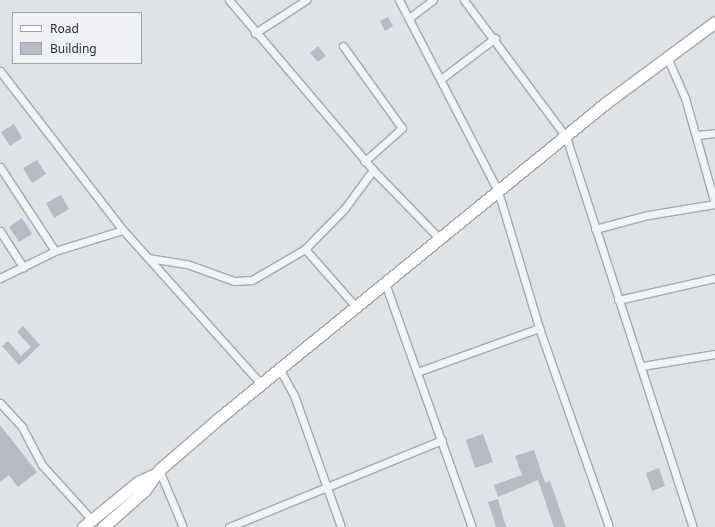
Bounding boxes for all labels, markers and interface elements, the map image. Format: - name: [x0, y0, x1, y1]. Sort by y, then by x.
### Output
- legend: [12, 12, 142, 64]
- text: Road: [50, 20, 79, 37]
- text: Building: [50, 40, 97, 57]

